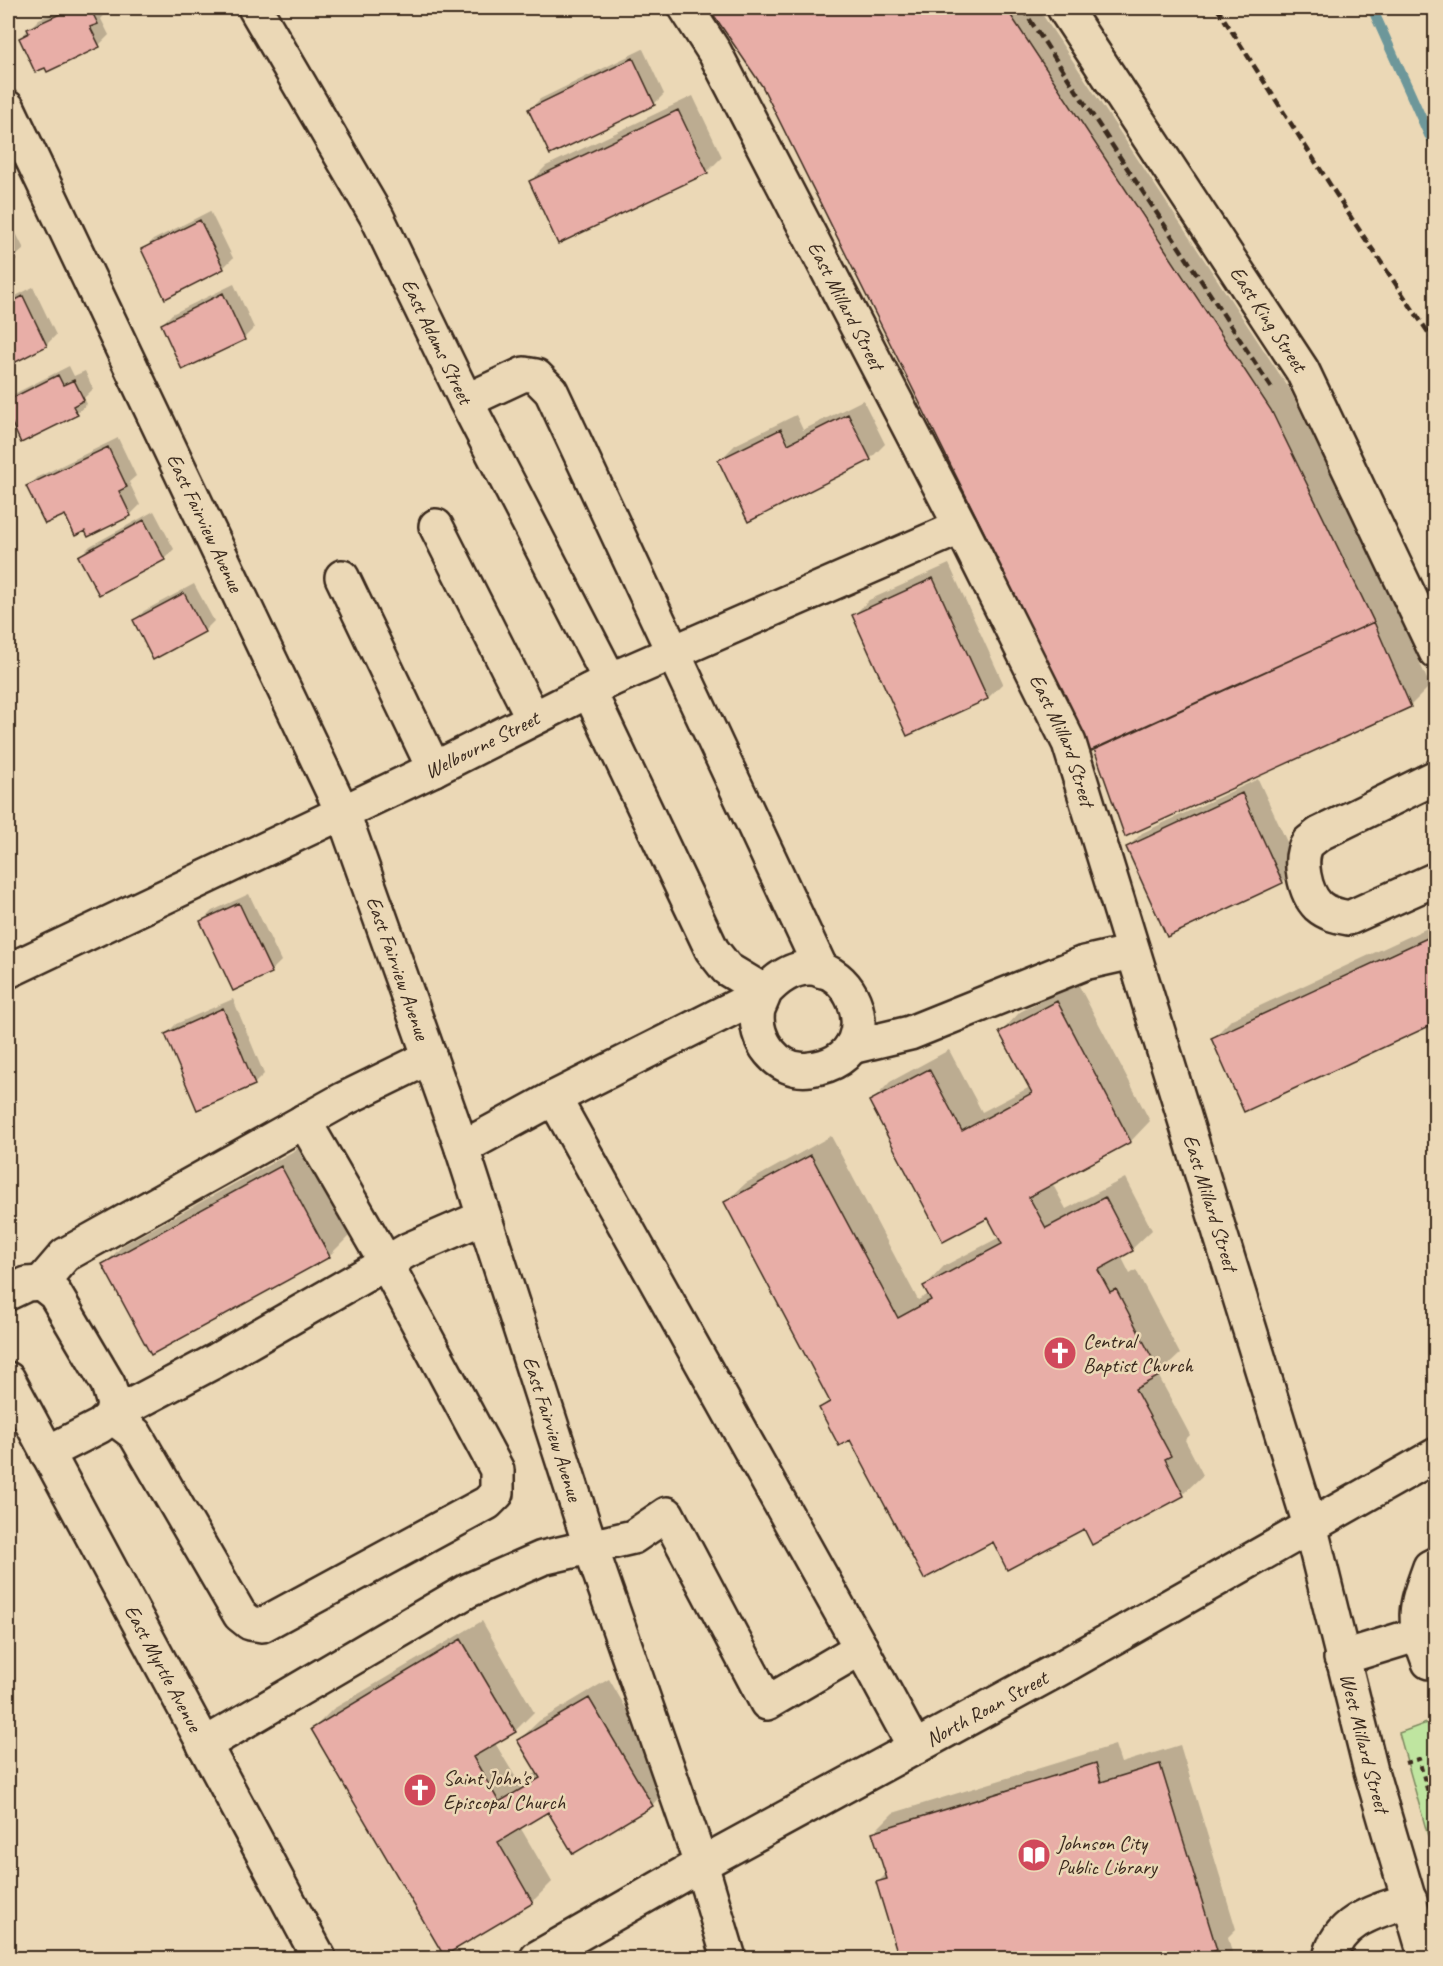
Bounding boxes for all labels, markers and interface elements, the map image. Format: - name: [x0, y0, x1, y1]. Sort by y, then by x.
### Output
- street label: East Millard Street: [802, 237, 891, 377]
- street label: East King Street: [1224, 261, 1314, 378]
- street label: East Adams Street: [396, 274, 479, 410]
- street label: East Fairview Avenue: [161, 449, 250, 597]
- street label: East Millard Street: [1024, 670, 1102, 812]
- street label: Welbourne Street: [421, 704, 545, 784]
- street label: East Fairview Avenue: [361, 893, 436, 1044]
- street label: East Millard Street: [1177, 1131, 1245, 1277]
- place label: Central Baptist Church: [1083, 1328, 1194, 1378]
- church icon: Central Baptist Church: [1042, 1335, 1078, 1371]
- street label: East Fairview Avenue: [517, 1353, 588, 1505]
- street label: East Myrtle Avenue: [119, 1600, 209, 1738]
- street label: North Roan Street: [921, 1664, 1054, 1752]
- street label: West Millard Street: [1334, 1671, 1396, 1818]
- place label: Saint John's Episcopal Church: [443, 1765, 566, 1815]
- church icon: Saint John's Episcopal Church: [402, 1772, 438, 1808]
- place label: Johnson City Public Library: [1056, 1830, 1159, 1880]
- library icon: Johnson City Public Library: [1016, 1837, 1052, 1873]

